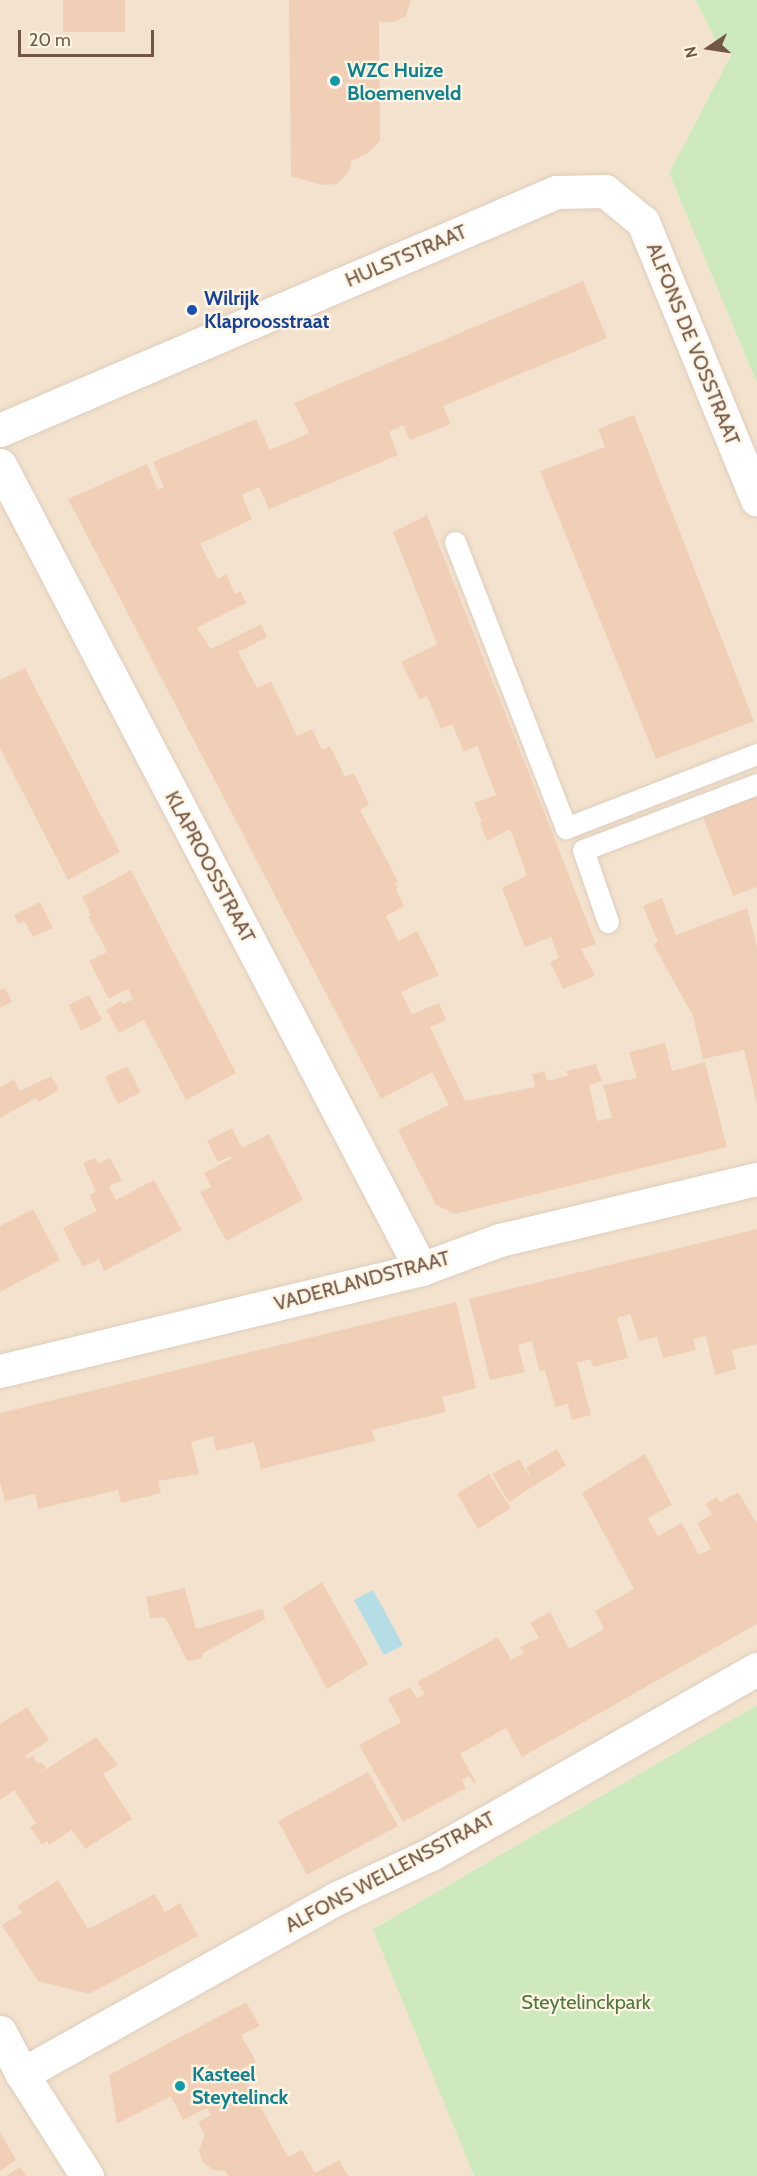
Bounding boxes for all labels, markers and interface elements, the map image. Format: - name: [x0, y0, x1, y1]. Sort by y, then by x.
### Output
- scale bar: [21, 18, 158, 56]
- north arrow: [679, 18, 739, 78]
- text: 20 m: [29, 29, 71, 51]
- text: N: [680, 45, 702, 60]
- place label: WZC Huize Bloemenveld: [347, 58, 461, 105]
- marker: WZC Huize Bloemenveld: [328, 74, 342, 88]
- street label: HULSTSTRAAT: [342, 220, 470, 292]
- street label: ALFONS DE VOSSTRAAT: [641, 239, 745, 449]
- place label: Wilrijk Klaproosstraat: [204, 286, 329, 333]
- marker: Wilrijk Klaproosstraat: [185, 303, 199, 317]
- street label: KLAPROOSSTRAAT: [160, 787, 260, 947]
- street label: VADERLANDSTRAAT: [272, 1246, 452, 1316]
- street label: ALFONS WELLENSSTRAAT: [281, 1807, 499, 1937]
- park label: Steytelinckpark: [521, 1990, 651, 2014]
- place label: Kasteel Steytelinck: [192, 2062, 288, 2109]
- marker: Kasteel Steytelinck: [173, 2079, 187, 2093]

